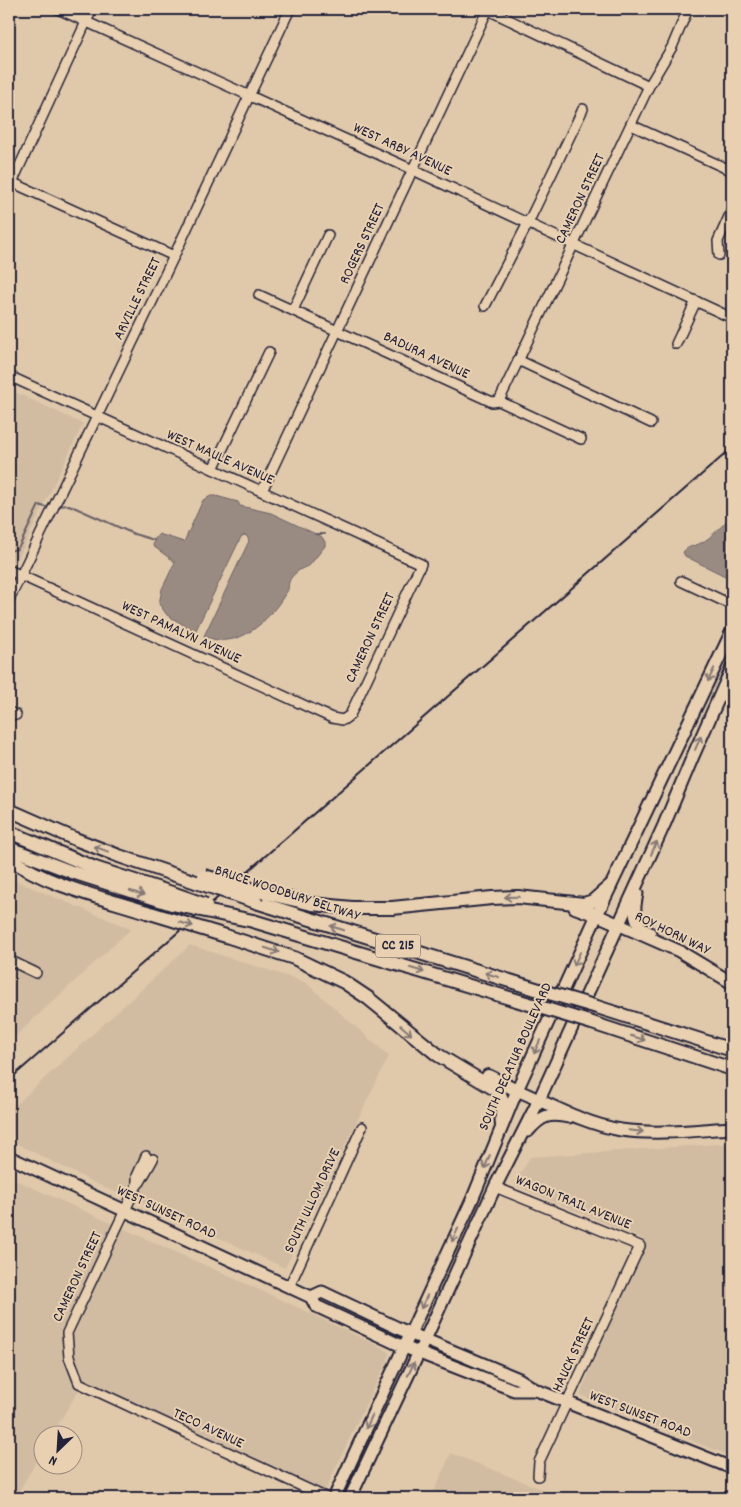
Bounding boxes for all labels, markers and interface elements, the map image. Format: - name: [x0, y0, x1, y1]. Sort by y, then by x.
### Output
- street label: WEST ARBY AVENUE: [349, 117, 455, 183]
- street label: CAMERON STREET: [550, 150, 612, 248]
- street label: ROGERS STREET: [335, 200, 391, 288]
- street label: ARVILLE STREET: [109, 254, 167, 344]
- street label: BADURA AVENUE: [379, 326, 473, 386]
- street label: WEST MAULE AVENUE: [163, 424, 278, 492]
- street label: CAMERON STREET: [340, 589, 402, 687]
- street label: WEST PAMALYN AVENUE: [118, 596, 245, 670]
- one-way arrow: [706, 667, 716, 682]
- one-way arrow: [694, 736, 704, 751]
- one-way arrow: [649, 841, 659, 856]
- one-way arrow: [93, 844, 109, 853]
- street label: BRUCE WOODBURY BELTWAY: [211, 860, 363, 928]
- one-way arrow: [129, 889, 145, 899]
- one-way arrow: [504, 893, 520, 902]
- street label: ROY HORN WAY: [631, 906, 714, 962]
- one-way arrow: [178, 919, 194, 929]
- one-way arrow: [329, 922, 345, 932]
- road number: CC 215: [376, 934, 420, 958]
- one-way arrow: [264, 946, 280, 956]
- one-way arrow: [571, 951, 581, 966]
- one-way arrow: [409, 966, 425, 976]
- one-way arrow: [485, 970, 501, 980]
- street label: SOUTH DECATUR BOULEVARD: [473, 979, 559, 1135]
- one-way arrow: [399, 1024, 412, 1035]
- one-way arrow: [630, 1033, 646, 1043]
- one-way arrow: [532, 1039, 541, 1054]
- one-way arrow: [628, 1126, 644, 1136]
- street label: SOUTH ULLOM DRIVE: [279, 1145, 347, 1257]
- one-way arrow: [482, 1154, 491, 1169]
- street label: WAGON TRAIL AVENUE: [512, 1170, 634, 1236]
- street label: WEST SUNSET ROAD: [113, 1180, 220, 1246]
- one-way arrow: [450, 1227, 460, 1242]
- street label: CAMERON STREET: [47, 1228, 109, 1326]
- one-way arrow: [419, 1294, 429, 1309]
- street label: HAUCK STREET: [547, 1314, 601, 1396]
- one-way arrow: [407, 1362, 417, 1377]
- street label: WEST SUNSET ROAD: [586, 1385, 694, 1445]
- street label: TECO AVENUE: [169, 1403, 247, 1455]
- one-way arrow: [364, 1415, 374, 1430]
- north arrow: [32, 1424, 82, 1474]
- text: N: [46, 1449, 61, 1470]

